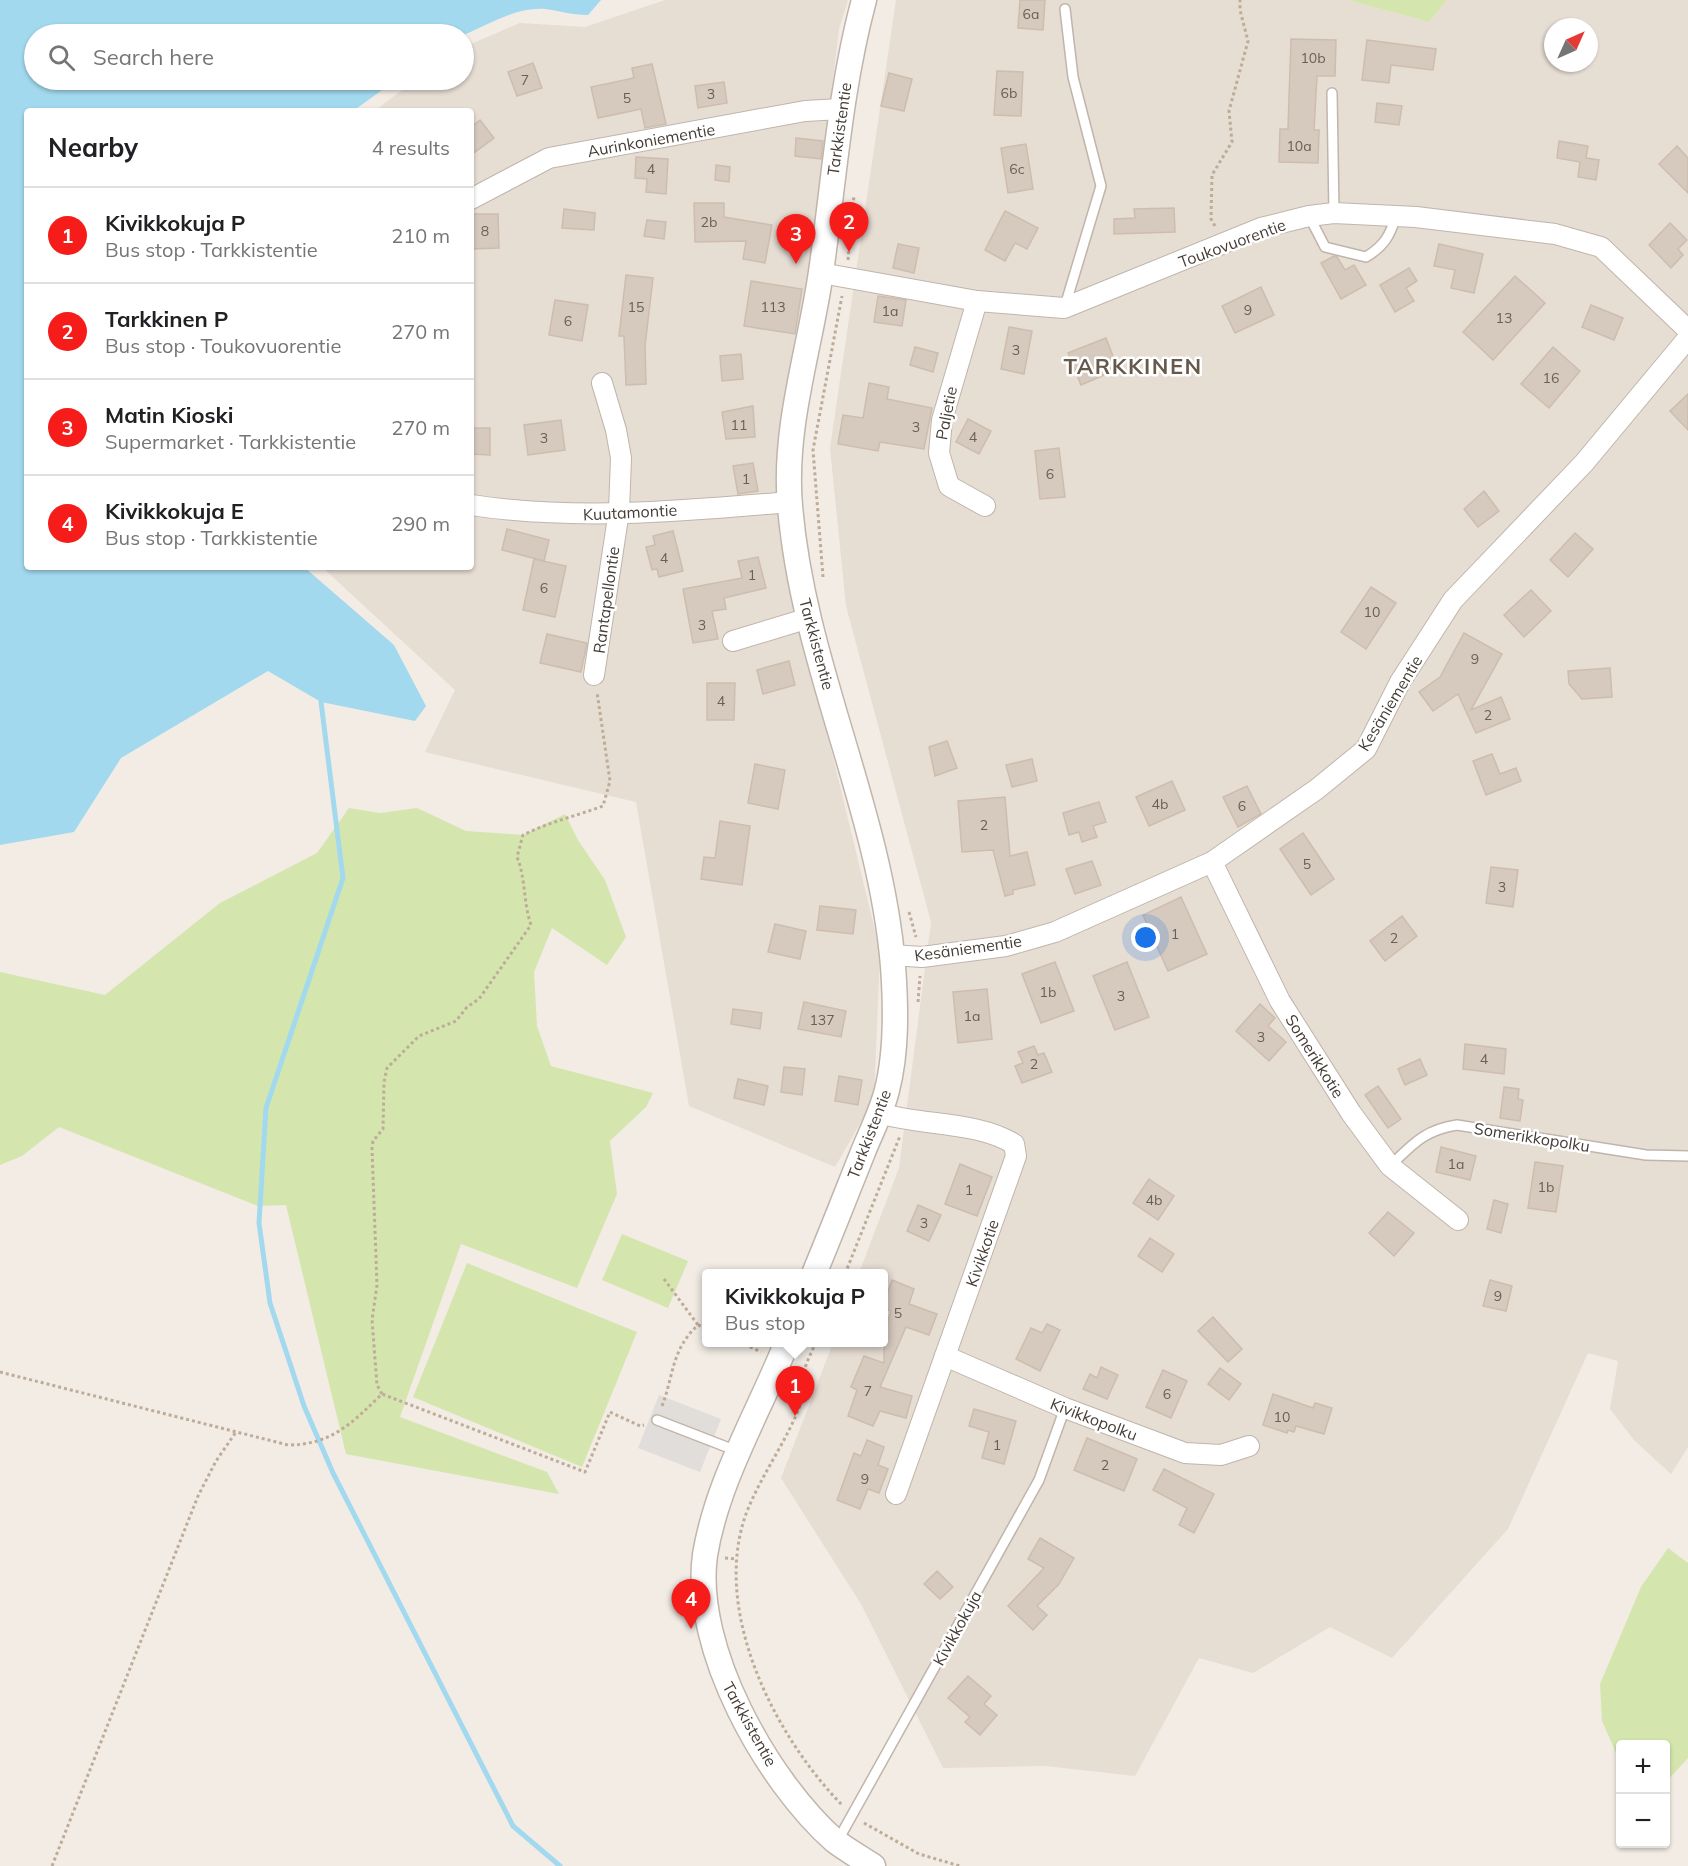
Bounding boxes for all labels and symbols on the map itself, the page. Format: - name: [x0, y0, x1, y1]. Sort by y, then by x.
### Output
- house number: 6a: [1023, 5, 1039, 23]
- north arrow: [1544, 18, 1598, 72]
- house number: 10b: [1300, 49, 1326, 67]
- house number: 7: [521, 71, 529, 89]
- street label: Tarkkistentie: [823, 81, 855, 177]
- house number: 6b: [1001, 84, 1017, 102]
- house number: 3: [707, 85, 715, 103]
- house number: 5: [623, 89, 631, 107]
- street label: Aurinkoniementie: [586, 119, 716, 161]
- house number: 10a: [1286, 137, 1312, 155]
- house number: 4: [647, 160, 656, 178]
- house number: 6c: [1009, 160, 1025, 178]
- pin: 2: [830, 202, 868, 252]
- house number: 2b: [701, 213, 717, 231]
- pin: 3: [776, 214, 816, 264]
- street label: Toukovuorentie: [1176, 214, 1288, 272]
- house number: 8: [481, 222, 489, 240]
- house number: 15: [628, 298, 644, 316]
- house number: 113: [760, 298, 786, 316]
- house number: 9: [1244, 301, 1252, 319]
- house number: 1a: [882, 302, 898, 320]
- house number: 13: [1496, 309, 1512, 327]
- house number: 6: [564, 312, 572, 330]
- house number: 3: [1012, 341, 1020, 359]
- district label: TARKKINEN: [1063, 352, 1203, 380]
- house number: 16: [1543, 369, 1559, 387]
- street label: Paljetie: [931, 385, 961, 441]
- house number: 11: [731, 416, 747, 434]
- house number: 3: [912, 418, 920, 436]
- house number: 4: [969, 428, 978, 446]
- house number: 3: [540, 429, 548, 447]
- house number: 6: [1046, 465, 1054, 483]
- house number: 1: [742, 470, 750, 488]
- street label: Kuutamontie: [582, 500, 678, 524]
- street label: Rantapellontie: [589, 545, 623, 655]
- house number: 4: [660, 549, 669, 567]
- house number: 1: [748, 566, 756, 584]
- house number: 6: [540, 579, 548, 597]
- street label: Tarkkistentie: [795, 596, 839, 692]
- house number: 10: [1364, 603, 1380, 621]
- house number: 3: [698, 616, 706, 634]
- house number: 9: [1471, 650, 1479, 668]
- street label: Kesäniementie: [1354, 651, 1426, 755]
- house number: 4: [717, 692, 726, 710]
- house number: 2: [1484, 706, 1492, 724]
- house number: 4b: [1152, 795, 1168, 813]
- house number: 6: [1238, 797, 1246, 815]
- house number: 2: [980, 816, 988, 834]
- house number: 5: [1303, 855, 1311, 873]
- house number: 3: [1498, 878, 1506, 896]
- your location: [1131, 923, 1160, 952]
- house number: 1: [1171, 925, 1179, 943]
- house number: 2: [1390, 929, 1398, 947]
- street label: Kesäniementie: [913, 931, 1023, 965]
- house number: 1b: [1040, 983, 1056, 1001]
- house number: 3: [1117, 987, 1125, 1005]
- house number: 1a: [964, 1007, 980, 1025]
- street label: Somerikkotie: [1281, 1010, 1349, 1102]
- house number: 137: [809, 1011, 835, 1029]
- house number: 3: [1257, 1028, 1265, 1046]
- house number: 4: [1480, 1050, 1489, 1068]
- house number: 2: [1030, 1055, 1038, 1073]
- street label: Tarkkistentie: [843, 1087, 895, 1181]
- street label: Somerikkopolku: [1473, 1118, 1591, 1156]
- house number: 1a: [1448, 1155, 1464, 1173]
- house number: 1b: [1538, 1178, 1554, 1196]
- house number: 1: [965, 1181, 973, 1199]
- house number: 4b: [1146, 1191, 1162, 1209]
- house number: 3: [920, 1214, 928, 1232]
- street label: Kivikkotie: [961, 1217, 1003, 1289]
- house number: 9: [1494, 1287, 1502, 1305]
- house number: 5: [894, 1304, 902, 1322]
- pin: 1: [776, 1366, 814, 1416]
- house number: 7: [864, 1382, 872, 1400]
- house number: 6: [1163, 1385, 1171, 1403]
- street label: Kivikkopolku: [1048, 1393, 1140, 1445]
- house number: 10: [1274, 1408, 1290, 1426]
- house number: 1: [993, 1436, 1001, 1454]
- house number: 2: [1101, 1456, 1109, 1474]
- house number: 9: [861, 1470, 869, 1488]
- pin: 4: [672, 1580, 710, 1629]
- street label: Kivikkokuja: [928, 1587, 986, 1669]
- street label: Tarkkistentie: [719, 1678, 781, 1770]

